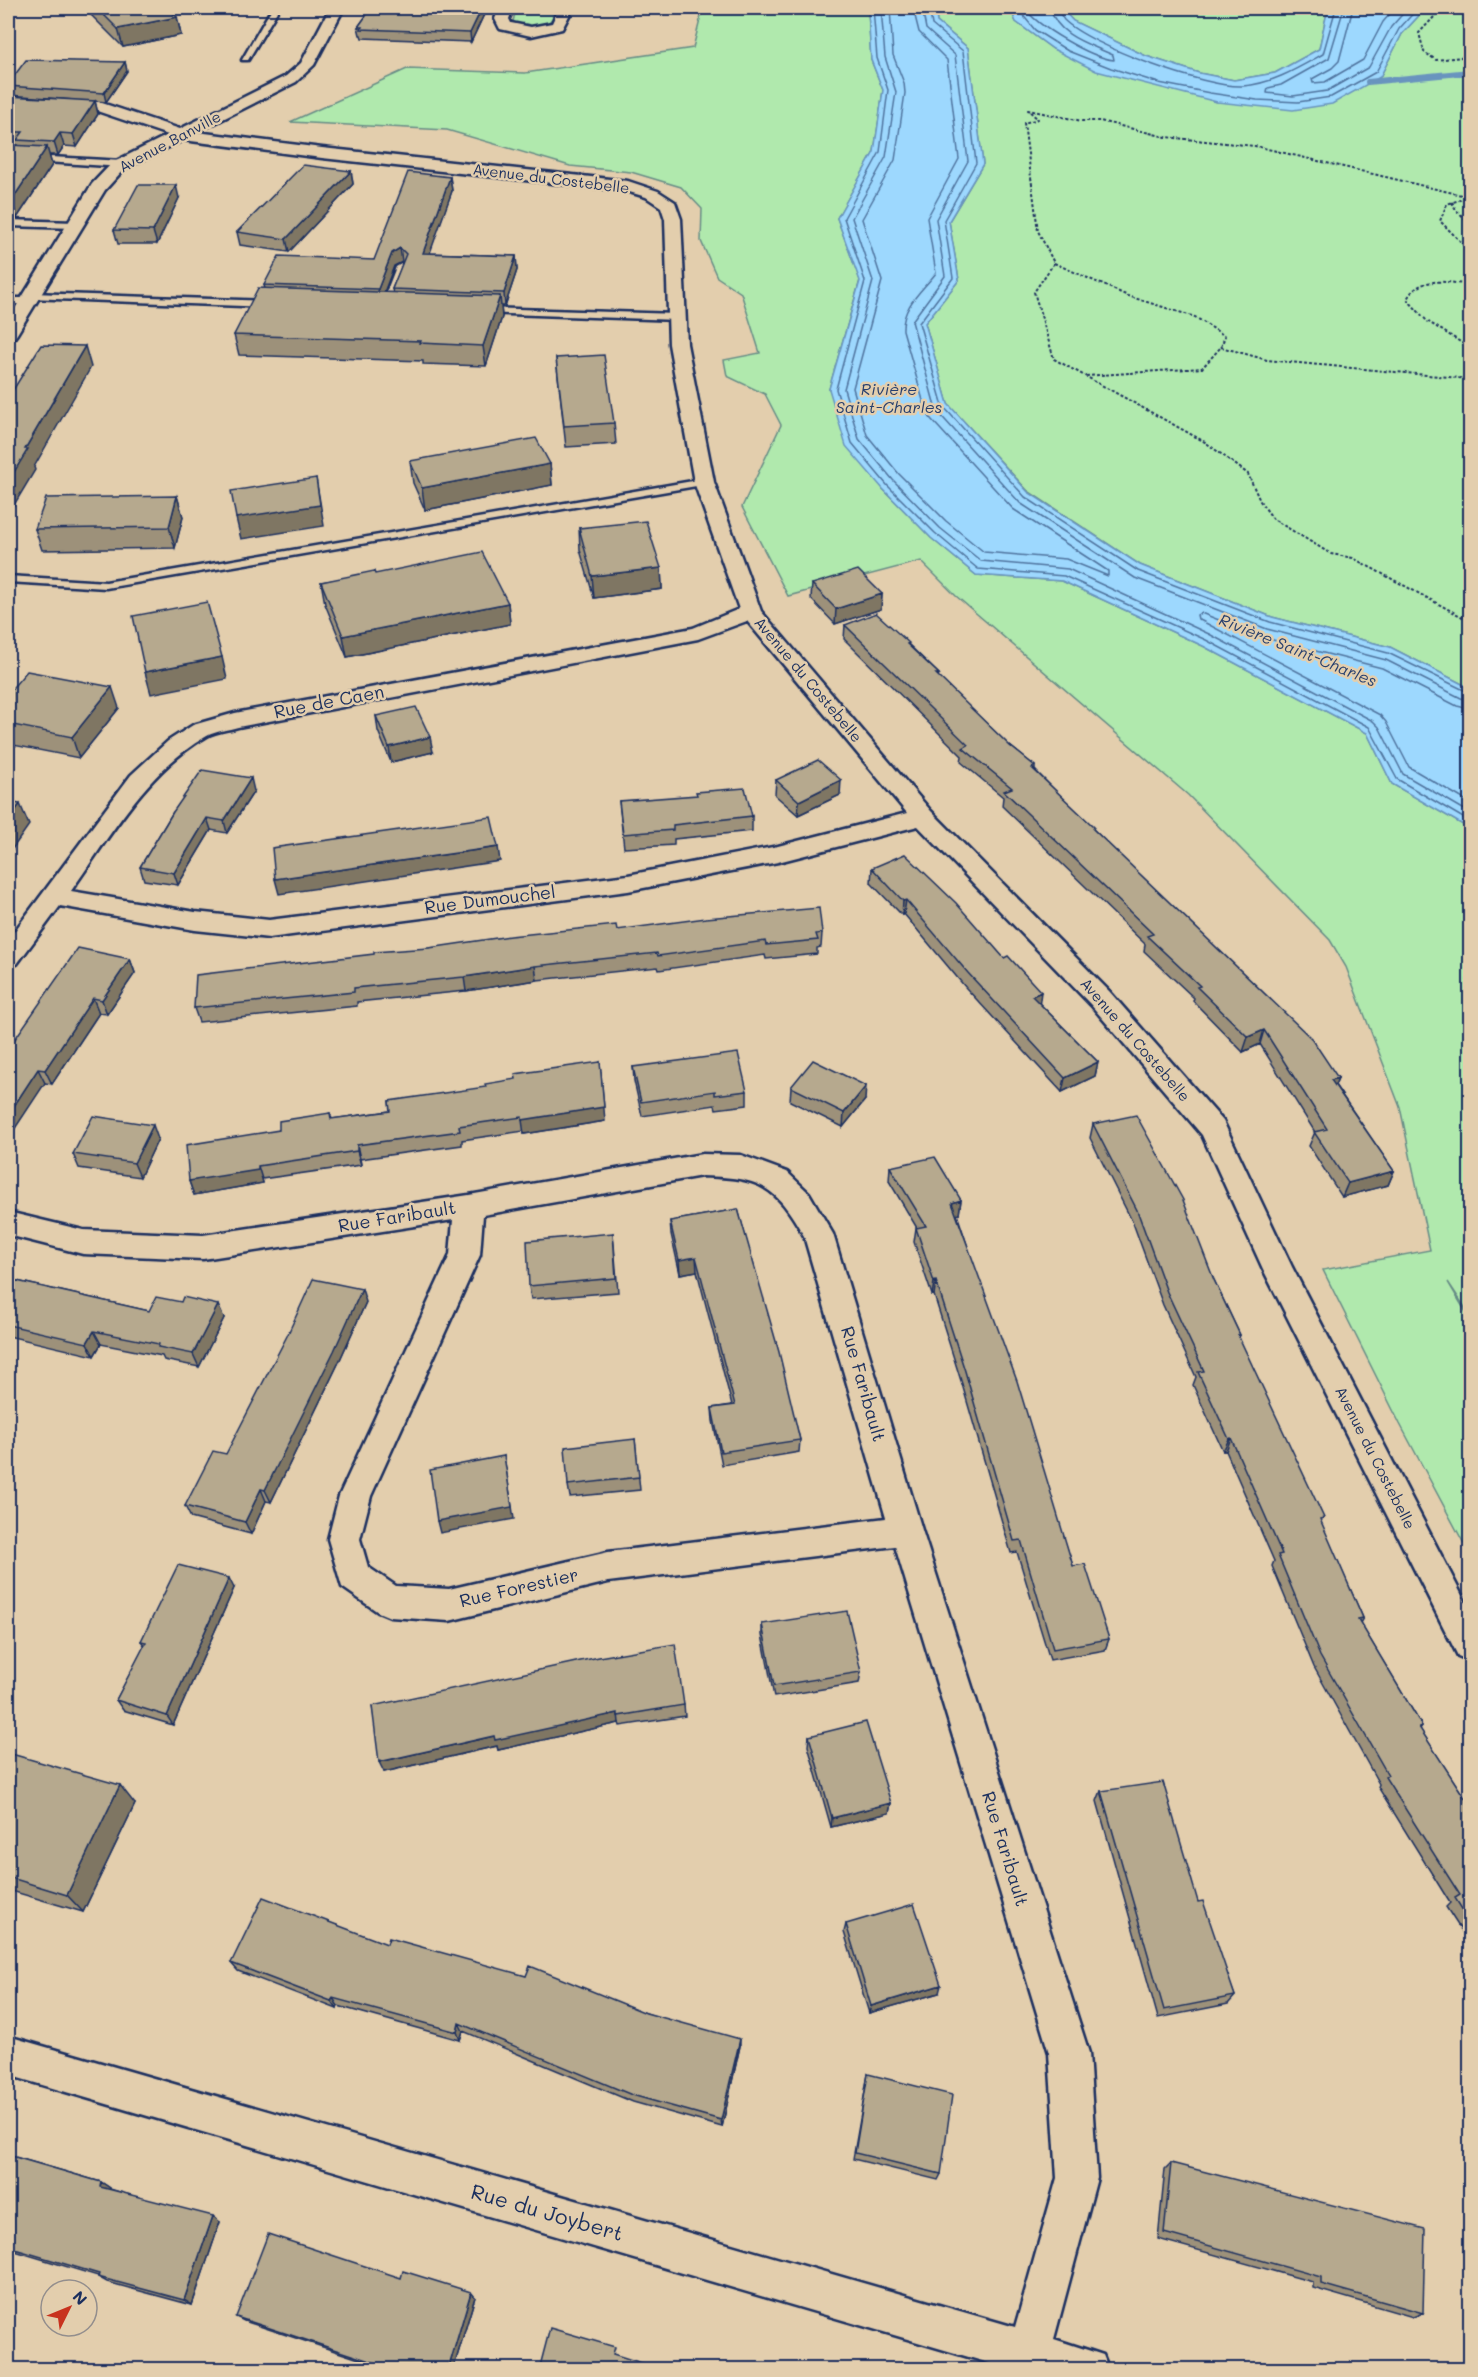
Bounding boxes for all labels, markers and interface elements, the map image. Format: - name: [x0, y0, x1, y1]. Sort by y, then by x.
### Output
- street label: Avenue Banville: [115, 106, 224, 176]
- street label: Avenue du Costebelle: [472, 158, 631, 198]
- water label: Rivière Saint-Charles: [836, 378, 943, 417]
- water label: Rivière Saint-Charles: [1216, 608, 1380, 691]
- street label: Avenue du Costebelle: [750, 613, 867, 746]
- street label: Rue de Caen: [272, 679, 386, 723]
- street label: Rue Dumouchel: [423, 879, 557, 919]
- street label: Avenue du Costebelle: [1076, 973, 1195, 1105]
- street label: Rue Faribault: [336, 1195, 458, 1237]
- street label: Rue Faribault: [836, 1323, 892, 1444]
- street label: Avenue du Costebelle: [1331, 1383, 1421, 1532]
- street label: Rue Forestier: [457, 1562, 581, 1612]
- street label: Rue Faribault: [977, 1788, 1035, 1909]
- street label: Rue du Joybert: [468, 2177, 627, 2246]
- north arrow: [39, 2278, 99, 2338]
- text: N: [69, 2286, 92, 2309]

